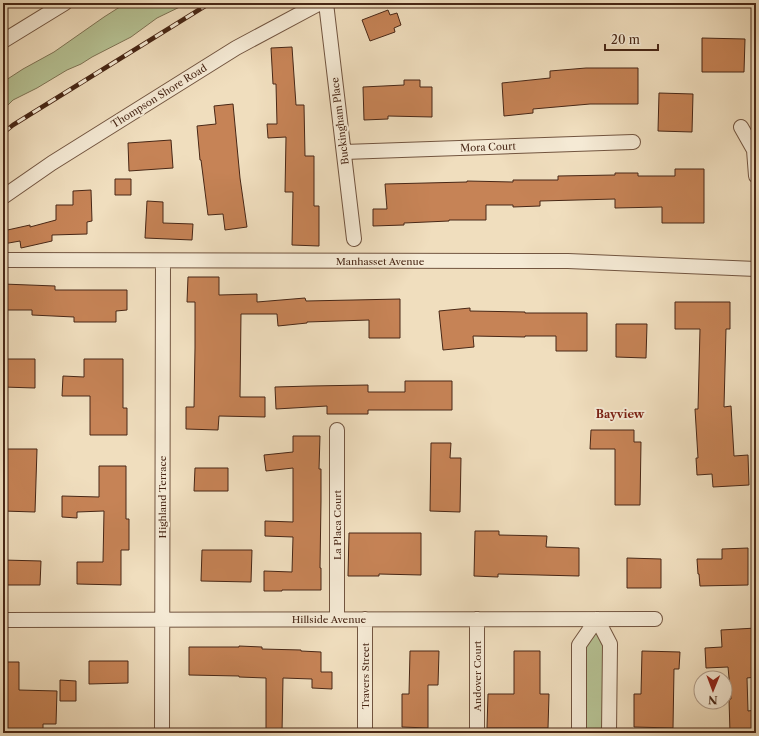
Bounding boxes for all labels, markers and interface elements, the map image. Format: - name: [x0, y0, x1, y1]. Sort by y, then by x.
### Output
- scale bar: [605, 26, 658, 52]
- text: 20 m: [611, 32, 640, 47]
- street label: Thompson Shore Road: [109, 61, 209, 131]
- street label: Buckingham Place: [328, 76, 352, 165]
- street label: Mora Court: [460, 140, 517, 154]
- street label: Manhasset Avenue: [336, 255, 425, 268]
- district label: Bayview: [596, 407, 645, 421]
- street label: Highland Terrace: [156, 455, 169, 538]
- street label: La Placa Court: [331, 490, 344, 560]
- street label: Hillside Avenue: [292, 613, 367, 626]
- street label: Andover Court: [471, 640, 484, 712]
- street label: Travers Street: [359, 642, 372, 709]
- north arrow: [693, 670, 733, 710]
- text: N: [707, 693, 718, 707]

